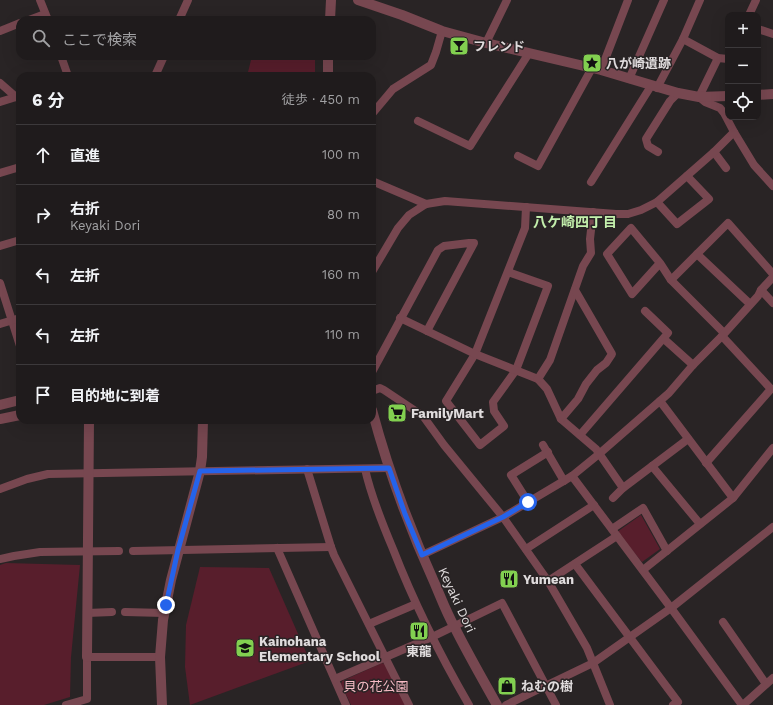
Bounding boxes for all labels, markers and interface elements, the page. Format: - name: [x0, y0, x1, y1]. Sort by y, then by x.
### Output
- map controls: [725, 12, 761, 120]
- button: +: [725, 12, 761, 48]
- search box: [16, 16, 376, 60]
- icon: search: [30, 27, 52, 49]
- text: ここで検索: [62, 31, 137, 49]
- bar icon: フレンド: [448, 35, 470, 57]
- place label: フレンド: [473, 39, 525, 54]
- button: −: [725, 48, 761, 84]
- place icon: 八が崎遺跡: [581, 52, 603, 74]
- place label: 八が崎遺跡: [606, 56, 671, 71]
- button: locate: [725, 84, 761, 120]
- text: 6 分: [32, 90, 64, 110]
- text: 徒歩 · 450 m: [282, 92, 360, 107]
- icon: ahead: [32, 144, 54, 166]
- text: 直進: [70, 147, 100, 165]
- text: 100 m: [322, 147, 360, 162]
- text: 右折: [70, 200, 100, 218]
- icon: right: [32, 204, 54, 226]
- text: 80 m: [327, 207, 360, 222]
- district label: 八ケ崎四丁目: [533, 214, 617, 230]
- text: Keyaki Dori: [70, 218, 140, 233]
- icon: left: [32, 264, 54, 286]
- text: 左折: [70, 267, 100, 285]
- text: 160 m: [322, 267, 360, 282]
- icon: left: [32, 324, 54, 346]
- text: 左折: [70, 327, 100, 345]
- text: 110 m: [325, 327, 360, 342]
- icon: arrive: [32, 384, 54, 406]
- text: 目的地に到着: [70, 387, 160, 405]
- supermarket icon: FamilyMart: [386, 402, 408, 424]
- place label: FamilyMart: [411, 406, 484, 421]
- route start: [519, 493, 537, 511]
- street label: Keyaki Dori: [435, 565, 479, 635]
- restaurant icon: Yumean: [498, 568, 520, 590]
- place label: Yumean: [523, 572, 574, 587]
- route end: [157, 596, 175, 614]
- restaurant icon: 東龍: [408, 620, 430, 642]
- place label: Kainohana Elementary School: [259, 634, 381, 664]
- school or university icon: Kainohana Elementary School: [234, 637, 256, 659]
- place label: 東龍: [406, 644, 432, 659]
- shop icon: ねむの樹: [496, 675, 518, 697]
- park label: 貝の花公園: [343, 679, 409, 694]
- place label: ねむの樹: [521, 679, 573, 694]

